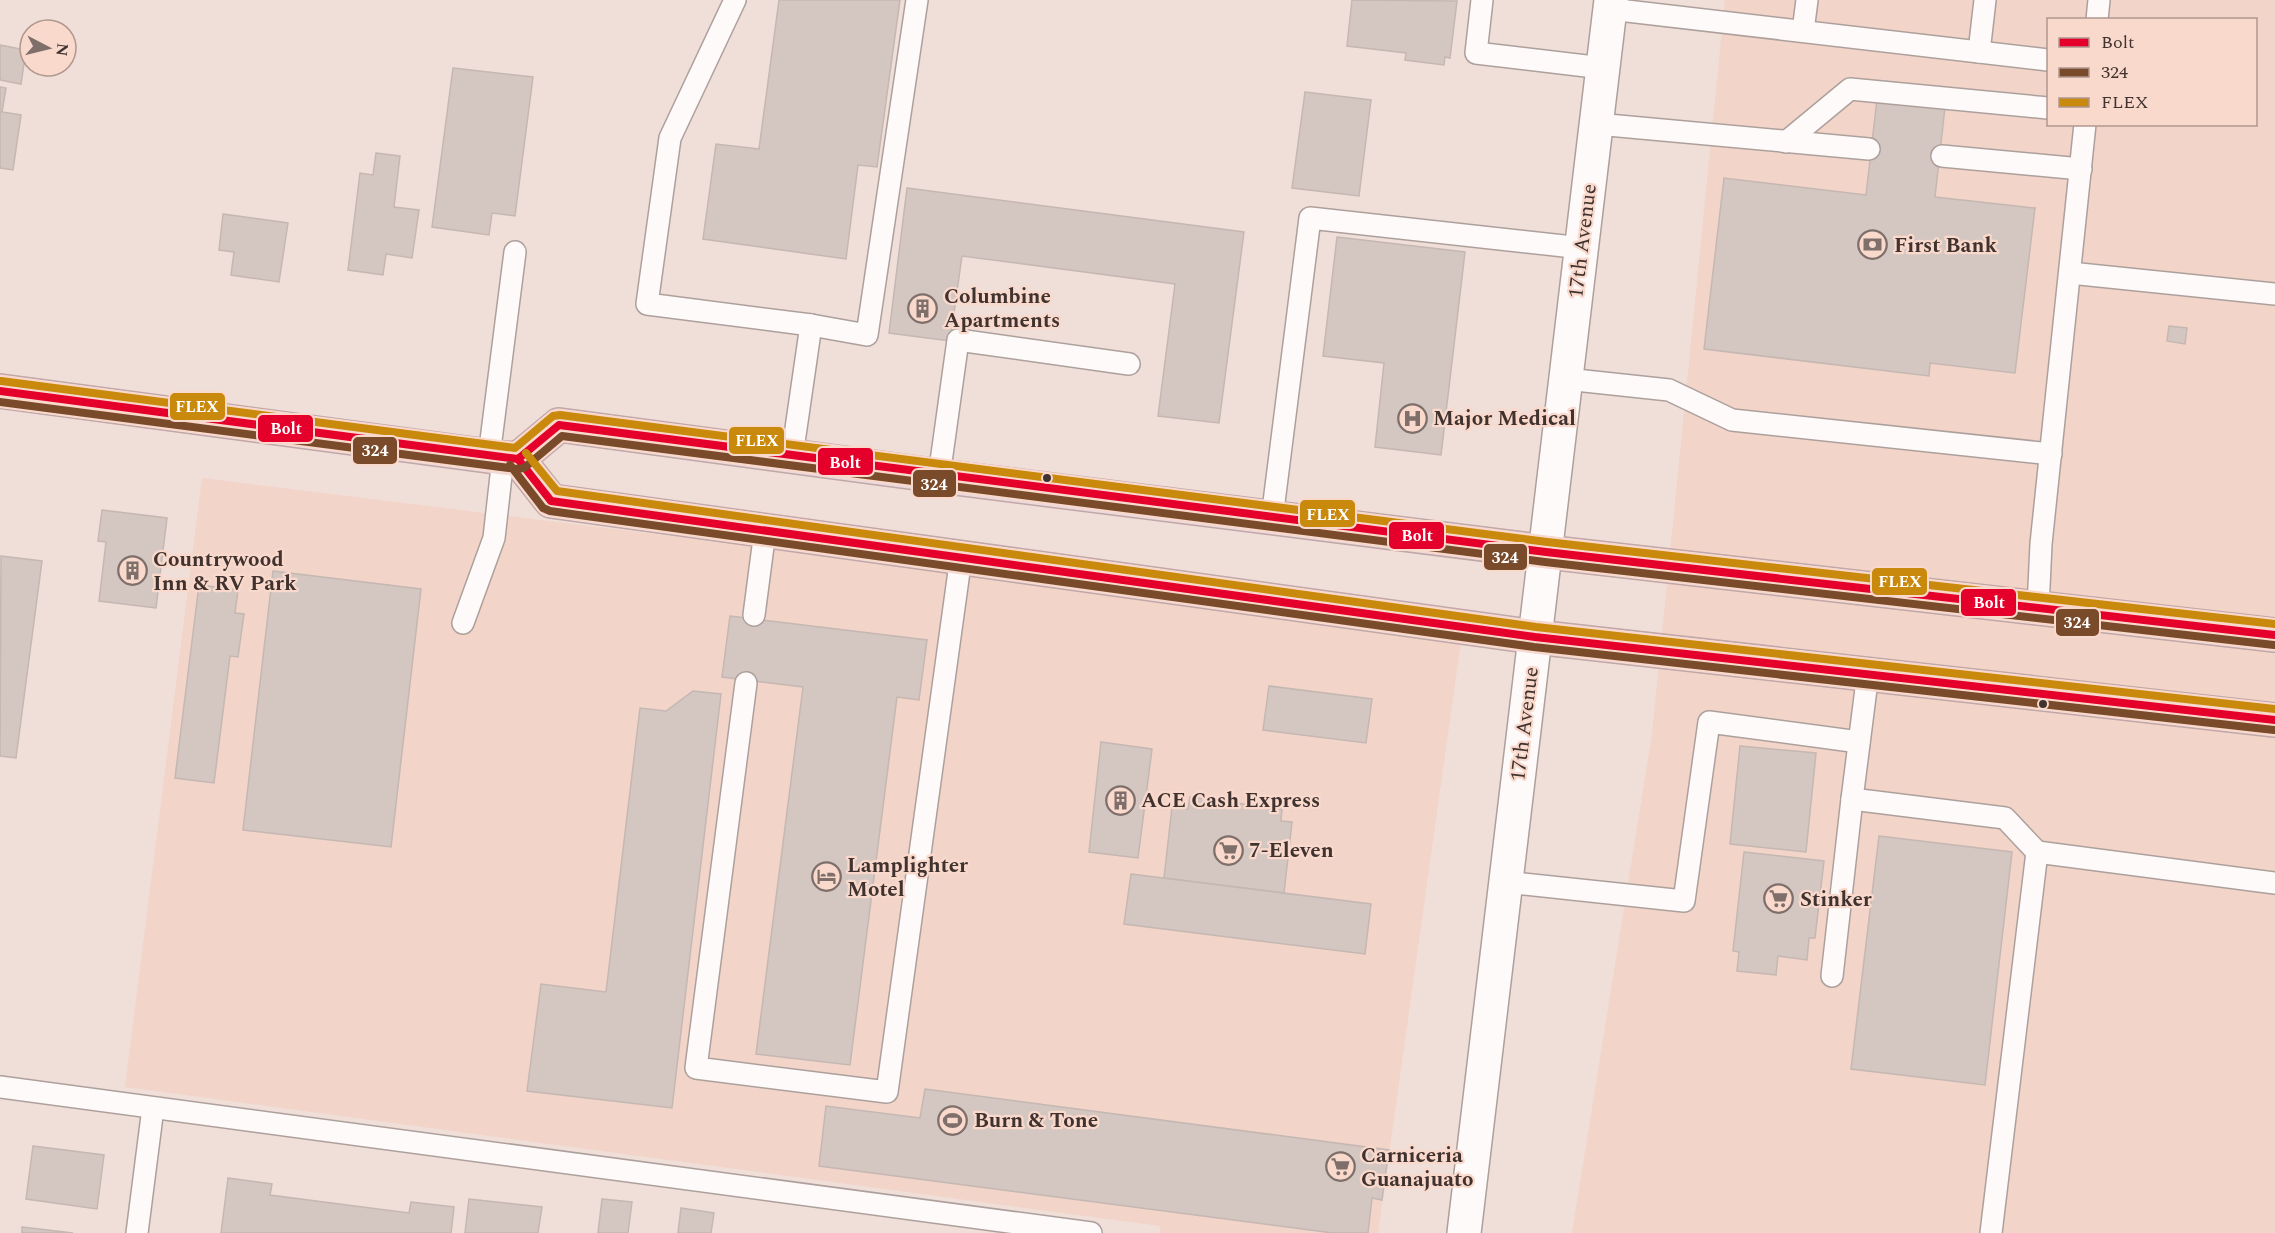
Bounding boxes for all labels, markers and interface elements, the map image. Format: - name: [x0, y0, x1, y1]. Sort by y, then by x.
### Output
- north arrow: [18, 18, 78, 78]
- legend: [2047, 18, 2257, 126]
- text: Bolt: [2101, 29, 2134, 56]
- text: N: [49, 42, 75, 58]
- text: 324: [2101, 59, 2128, 86]
- text: FLEX: [2101, 89, 2148, 116]
- street label: 17th Avenue: [1560, 182, 1606, 300]
- bank icon: First Bank: [1857, 229, 1889, 261]
- place label: First Bank: [1894, 230, 1997, 262]
- place label: Columbine Apartments: [944, 281, 1060, 337]
- building icon: Columbine Apartments: [907, 292, 939, 324]
- line badge: FLEX: [169, 392, 226, 421]
- text: FLEX: [175, 395, 219, 419]
- hospital icon: Major Medical: [1396, 402, 1428, 434]
- place label: Major Medical: [1433, 403, 1576, 435]
- line badge: Bolt: [257, 414, 314, 443]
- text: Bolt: [270, 417, 302, 441]
- line badge: FLEX: [728, 426, 785, 455]
- text: FLEX: [735, 429, 779, 453]
- line badge: 324: [352, 436, 398, 465]
- text: 324: [362, 439, 388, 463]
- line badge: Bolt: [817, 447, 874, 476]
- text: Bolt: [829, 451, 861, 475]
- line badge: 324: [912, 469, 957, 498]
- unlabelled marker: [1041, 472, 1053, 484]
- text: 324: [921, 473, 947, 497]
- line badge: FLEX: [1299, 499, 1356, 528]
- text: FLEX: [1306, 503, 1350, 527]
- line badge: Bolt: [1388, 521, 1445, 550]
- text: Bolt: [1401, 524, 1433, 548]
- line badge: 324: [1483, 543, 1528, 571]
- place label: Countrywood Inn & RV Park: [153, 544, 297, 600]
- text: 324: [1492, 546, 1518, 570]
- building icon: Countrywood Inn & RV Park: [116, 555, 148, 587]
- line badge: FLEX: [1871, 567, 1928, 596]
- text: FLEX: [1878, 570, 1922, 594]
- line badge: Bolt: [1960, 588, 2017, 617]
- text: Bolt: [1973, 591, 2005, 615]
- line badge: 324: [2055, 608, 2100, 637]
- text: 324: [2064, 611, 2090, 635]
- street label: 17th Avenue: [1502, 665, 1548, 783]
- unlabelled marker: [2037, 698, 2049, 710]
- building icon: ACE Cash Express: [1104, 784, 1136, 816]
- place label: ACE Cash Express: [1141, 785, 1320, 817]
- supermarket icon: 7-Eleven: [1212, 834, 1244, 866]
- place label: 7-Eleven: [1249, 835, 1334, 867]
- place label: Lamplighter Motel: [847, 850, 968, 906]
- hotel icon: Lamplighter Motel: [810, 861, 842, 893]
- supermarket icon: Stinker: [1763, 883, 1795, 915]
- place label: Stinker: [1800, 884, 1872, 916]
- sports icon: Burn & Tone: [937, 1104, 969, 1136]
- place label: Burn & Tone: [974, 1105, 1098, 1137]
- place label: Carniceria Guanajuato: [1361, 1140, 1473, 1196]
- supermarket icon: Carniceria Guanajuato: [1324, 1151, 1356, 1183]

